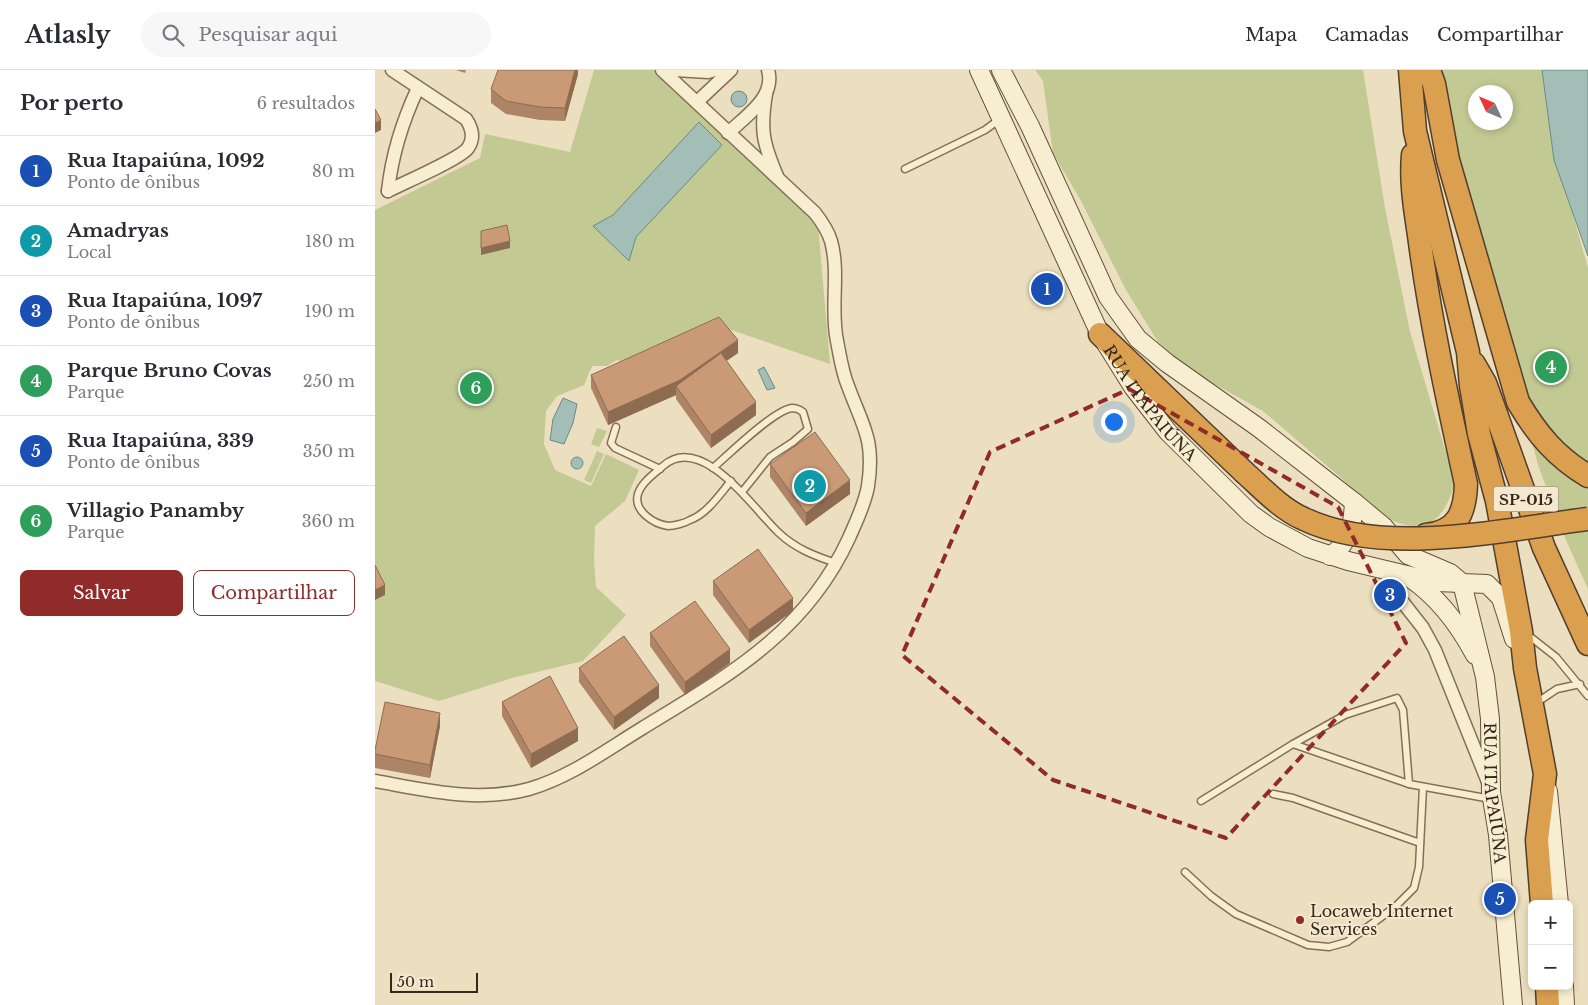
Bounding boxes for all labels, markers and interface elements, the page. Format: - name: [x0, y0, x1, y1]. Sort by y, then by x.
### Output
- search box: [141, 12, 491, 57]
- text: Atlasly: [25, 20, 111, 49]
- icon: search: [159, 21, 187, 49]
- text: Pesquisar aqui: [199, 23, 338, 46]
- text: Mapa: [1245, 24, 1297, 46]
- text: Camadas: [1325, 24, 1409, 46]
- text: Compartilhar: [1437, 24, 1563, 46]
- north arrow: [1468, 85, 1513, 130]
- text: Por perto: [20, 90, 123, 116]
- text: 6 resultados: [257, 93, 355, 113]
- text: Rua Itapaiúna, 1092: [67, 149, 265, 172]
- text: 1: [33, 161, 39, 181]
- text: 80 m: [312, 161, 355, 181]
- text: Ponto de ônibus: [67, 172, 200, 192]
- text: Amadryas: [67, 219, 169, 242]
- text: 2: [31, 231, 41, 251]
- text: 180 m: [305, 231, 355, 251]
- text: Local: [67, 242, 112, 262]
- pin: 1: [1031, 270, 1063, 308]
- text: Rua Itapaiúna, 1097: [67, 289, 262, 312]
- text: 3: [31, 301, 41, 321]
- text: 190 m: [304, 301, 355, 321]
- text: Ponto de ônibus: [67, 312, 200, 332]
- street label: RUA ITAPAIÚNA: [1099, 341, 1202, 466]
- pin: 4: [1535, 348, 1567, 386]
- text: Parque Bruno Covas: [67, 359, 272, 382]
- pin: 6: [460, 369, 492, 407]
- text: 4: [31, 371, 41, 391]
- text: 250 m: [303, 371, 355, 391]
- text: Parque: [67, 382, 124, 402]
- your location: [1101, 409, 1127, 435]
- text: Rua Itapaiúna, 339: [67, 429, 254, 452]
- text: 5: [31, 441, 41, 461]
- text: 350 m: [303, 441, 355, 461]
- text: Ponto de ônibus: [67, 452, 200, 472]
- pin: 2: [794, 467, 826, 505]
- road number: SP-015: [1493, 486, 1559, 512]
- text: Villagio Panamby: [67, 499, 244, 522]
- text: 6: [31, 511, 41, 531]
- text: 360 m: [302, 511, 355, 531]
- text: Parque: [67, 522, 124, 542]
- button: Salvar: [20, 570, 183, 616]
- button: Compartilhar: [193, 570, 355, 616]
- pin: 3: [1374, 576, 1406, 614]
- street label: RUA ITAPAIÚNA: [1480, 722, 1511, 865]
- pin: 5: [1484, 880, 1516, 918]
- map controls: [1528, 900, 1573, 990]
- button: +: [1528, 900, 1573, 945]
- place label: Locaweb Internet Services: [1310, 901, 1454, 939]
- marker: Locaweb Internet Services: [1294, 914, 1306, 926]
- button: −: [1528, 945, 1573, 990]
- scale bar: [390, 970, 477, 993]
- text: 50 m: [397, 973, 434, 991]

